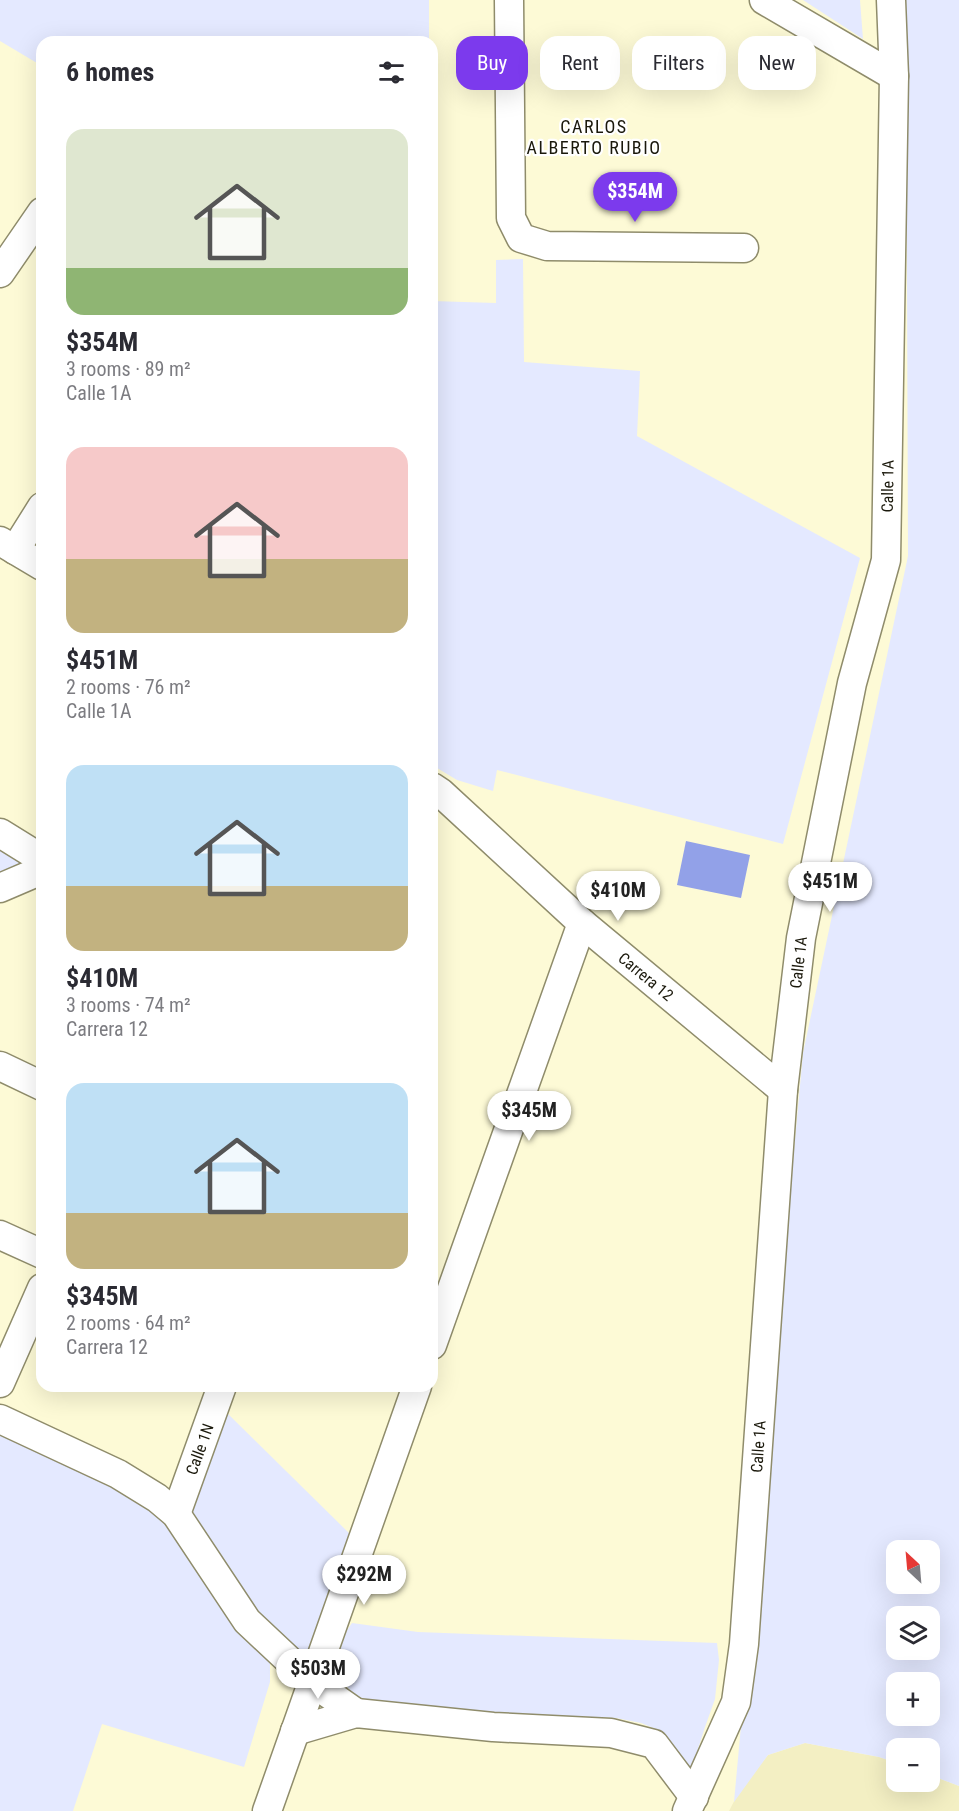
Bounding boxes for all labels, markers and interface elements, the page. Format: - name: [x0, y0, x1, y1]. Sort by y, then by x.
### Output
- chip: Buy: [456, 36, 528, 90]
- chip: Rent: [540, 36, 620, 90]
- chip: Filters: [632, 36, 726, 90]
- chip: New: [738, 36, 816, 90]
- icon: filters: [375, 56, 408, 89]
- text: 6 homes: [66, 57, 154, 87]
- district label: CARLOS ALBERTO RUBIO: [527, 116, 661, 158]
- icon: home: [183, 168, 291, 276]
- pin: $354M: [593, 172, 677, 223]
- text: $354M: [607, 179, 663, 203]
- text: $354M: [66, 327, 138, 357]
- text: 3 rooms · 89 m²: [66, 357, 191, 381]
- text: Calle 1A: [66, 381, 131, 405]
- street label: Calle 1A: [877, 460, 897, 513]
- icon: home: [183, 486, 291, 594]
- text: $451M: [66, 645, 138, 675]
- text: 2 rooms · 76 m²: [66, 675, 191, 699]
- text: Calle 1A: [66, 699, 131, 723]
- icon: home: [183, 804, 291, 912]
- pin: $451M: [788, 862, 872, 913]
- text: $451M: [802, 869, 858, 893]
- pin: $410M: [576, 871, 660, 922]
- text: $410M: [590, 878, 646, 902]
- street label: Calle 1A: [786, 935, 811, 989]
- street label: Carrera 12: [615, 948, 678, 1005]
- text: $410M: [66, 963, 138, 993]
- text: 3 rooms · 74 m²: [66, 993, 191, 1017]
- text: Carrera 12: [66, 1017, 148, 1041]
- pin: $345M: [487, 1091, 571, 1142]
- text: $345M: [501, 1098, 557, 1122]
- icon: home: [183, 1122, 291, 1230]
- text: $345M: [66, 1281, 138, 1311]
- text: 2 rooms · 64 m²: [66, 1311, 191, 1335]
- text: Carrera 12: [66, 1335, 148, 1359]
- street label: Calle 1A: [747, 1420, 769, 1473]
- street label: Calle 1N: [181, 1421, 217, 1477]
- north arrow: [886, 1540, 940, 1594]
- map controls: [886, 1540, 940, 1792]
- pin: $292M: [322, 1555, 406, 1606]
- text: $292M: [336, 1562, 392, 1586]
- button: layers: [886, 1606, 940, 1660]
- pin: $503M: [276, 1649, 360, 1700]
- text: $503M: [290, 1656, 346, 1680]
- button: +: [886, 1672, 940, 1726]
- button: −: [886, 1738, 940, 1792]

